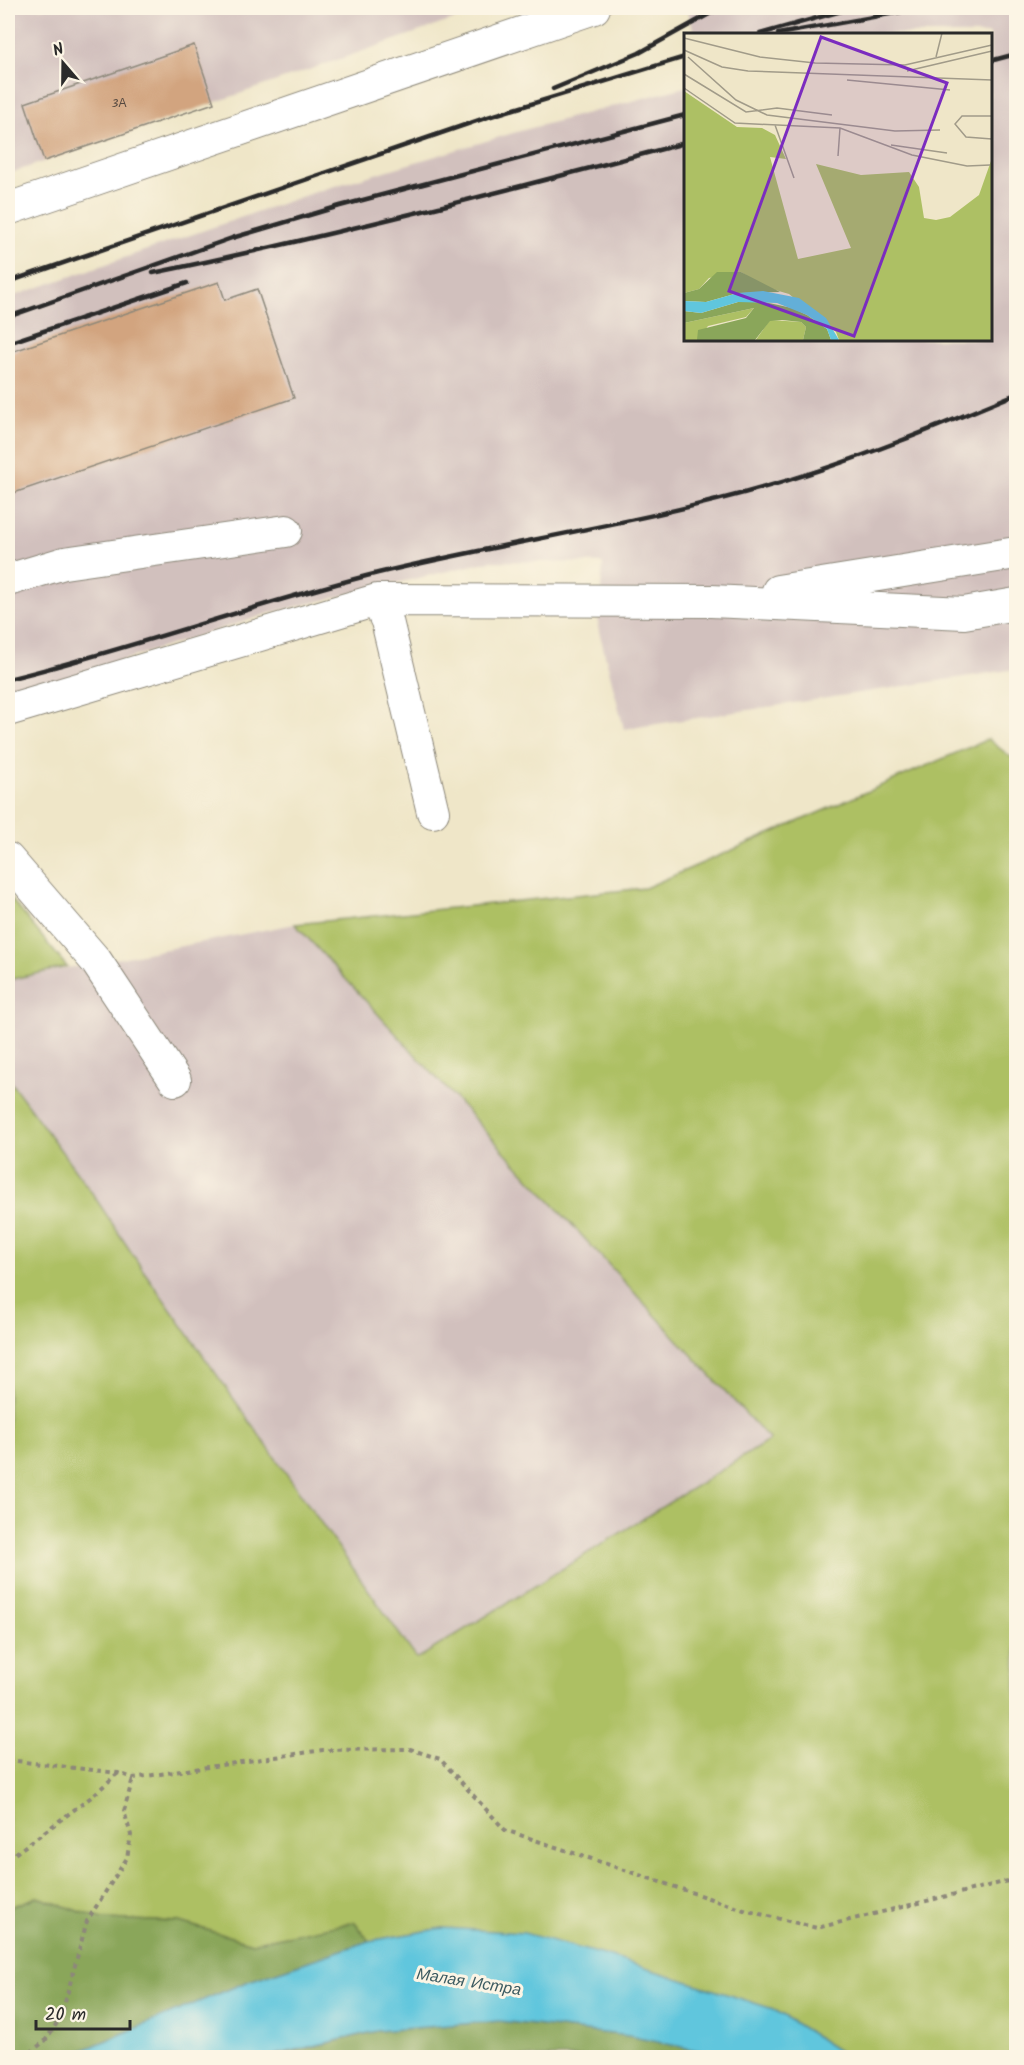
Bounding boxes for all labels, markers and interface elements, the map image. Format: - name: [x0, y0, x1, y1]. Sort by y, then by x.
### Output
- north arrow: [33, 33, 93, 93]
- inset map: [684, 33, 991, 340]
- text: N: [49, 37, 67, 64]
- house number: 3А: [112, 94, 126, 113]
- water label: Малая Истра: [415, 1962, 523, 2003]
- scale bar: [36, 1993, 130, 2031]
- text: 20 m: [45, 2001, 86, 2030]

